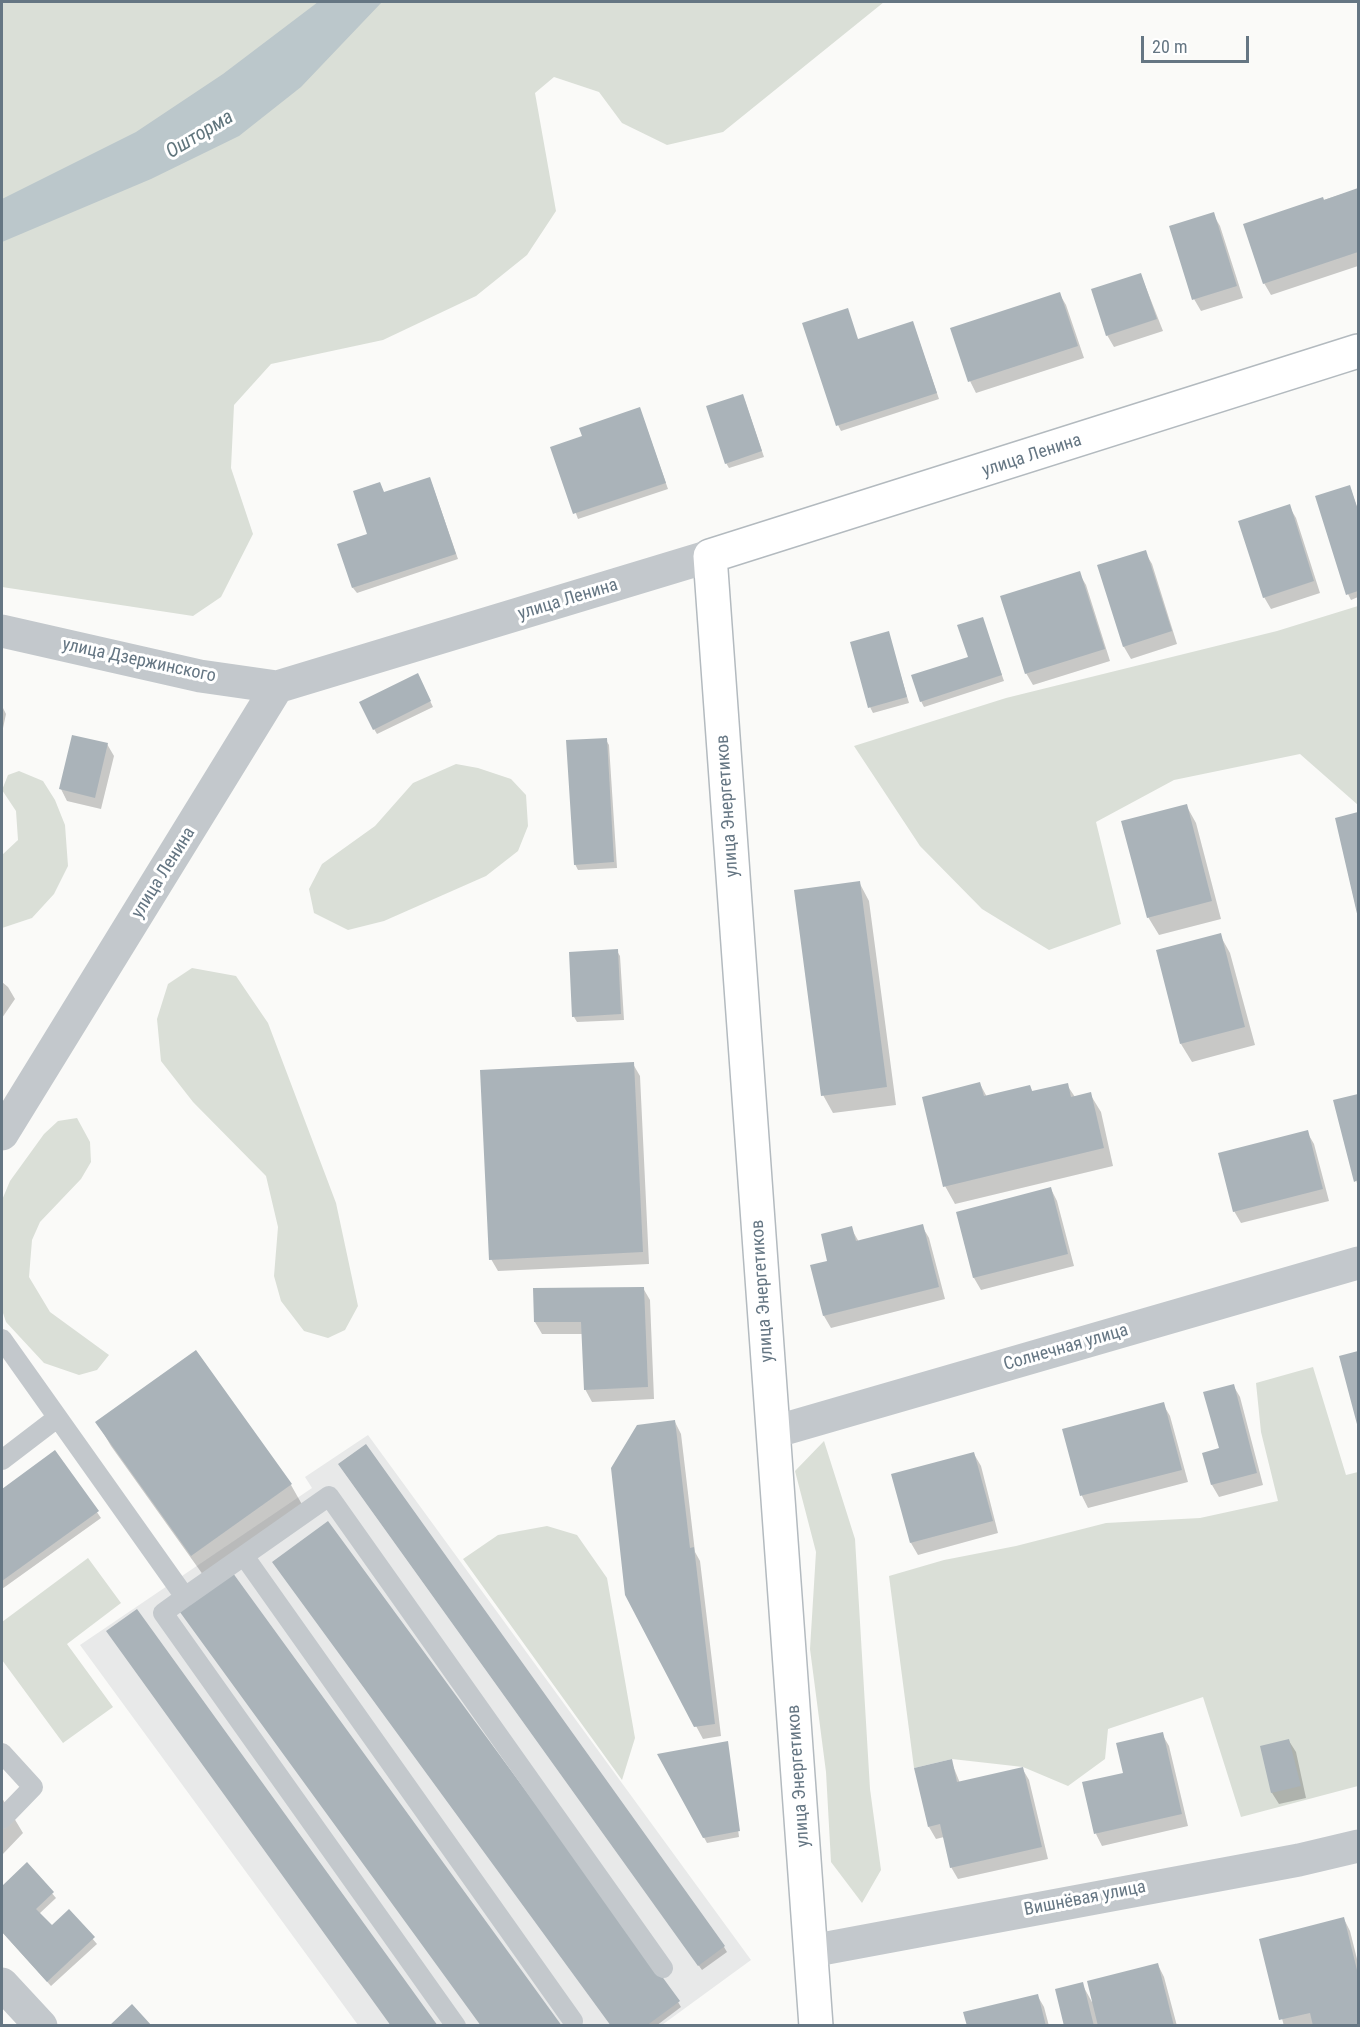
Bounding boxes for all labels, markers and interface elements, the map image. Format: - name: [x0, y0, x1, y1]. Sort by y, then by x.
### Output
- scale bar: [1144, 24, 1252, 62]
- text: 20 m: [1152, 36, 1187, 57]
- water label: Ошторма: [162, 106, 238, 164]
- street label: улица Ленина: [980, 430, 1084, 482]
- street label: улица Ленина: [515, 575, 621, 625]
- street label: улица Дзержинского: [60, 634, 218, 688]
- street label: улица Энергетиков: [712, 734, 744, 878]
- street label: улица Ленина: [127, 823, 201, 923]
- street label: улица Энергетиков: [747, 1219, 779, 1363]
- street label: Солнечная улица: [1001, 1320, 1131, 1376]
- street label: улица Энергетиков: [783, 1704, 815, 1848]
- street label: Вишнёвая улица: [1022, 1877, 1148, 1921]

